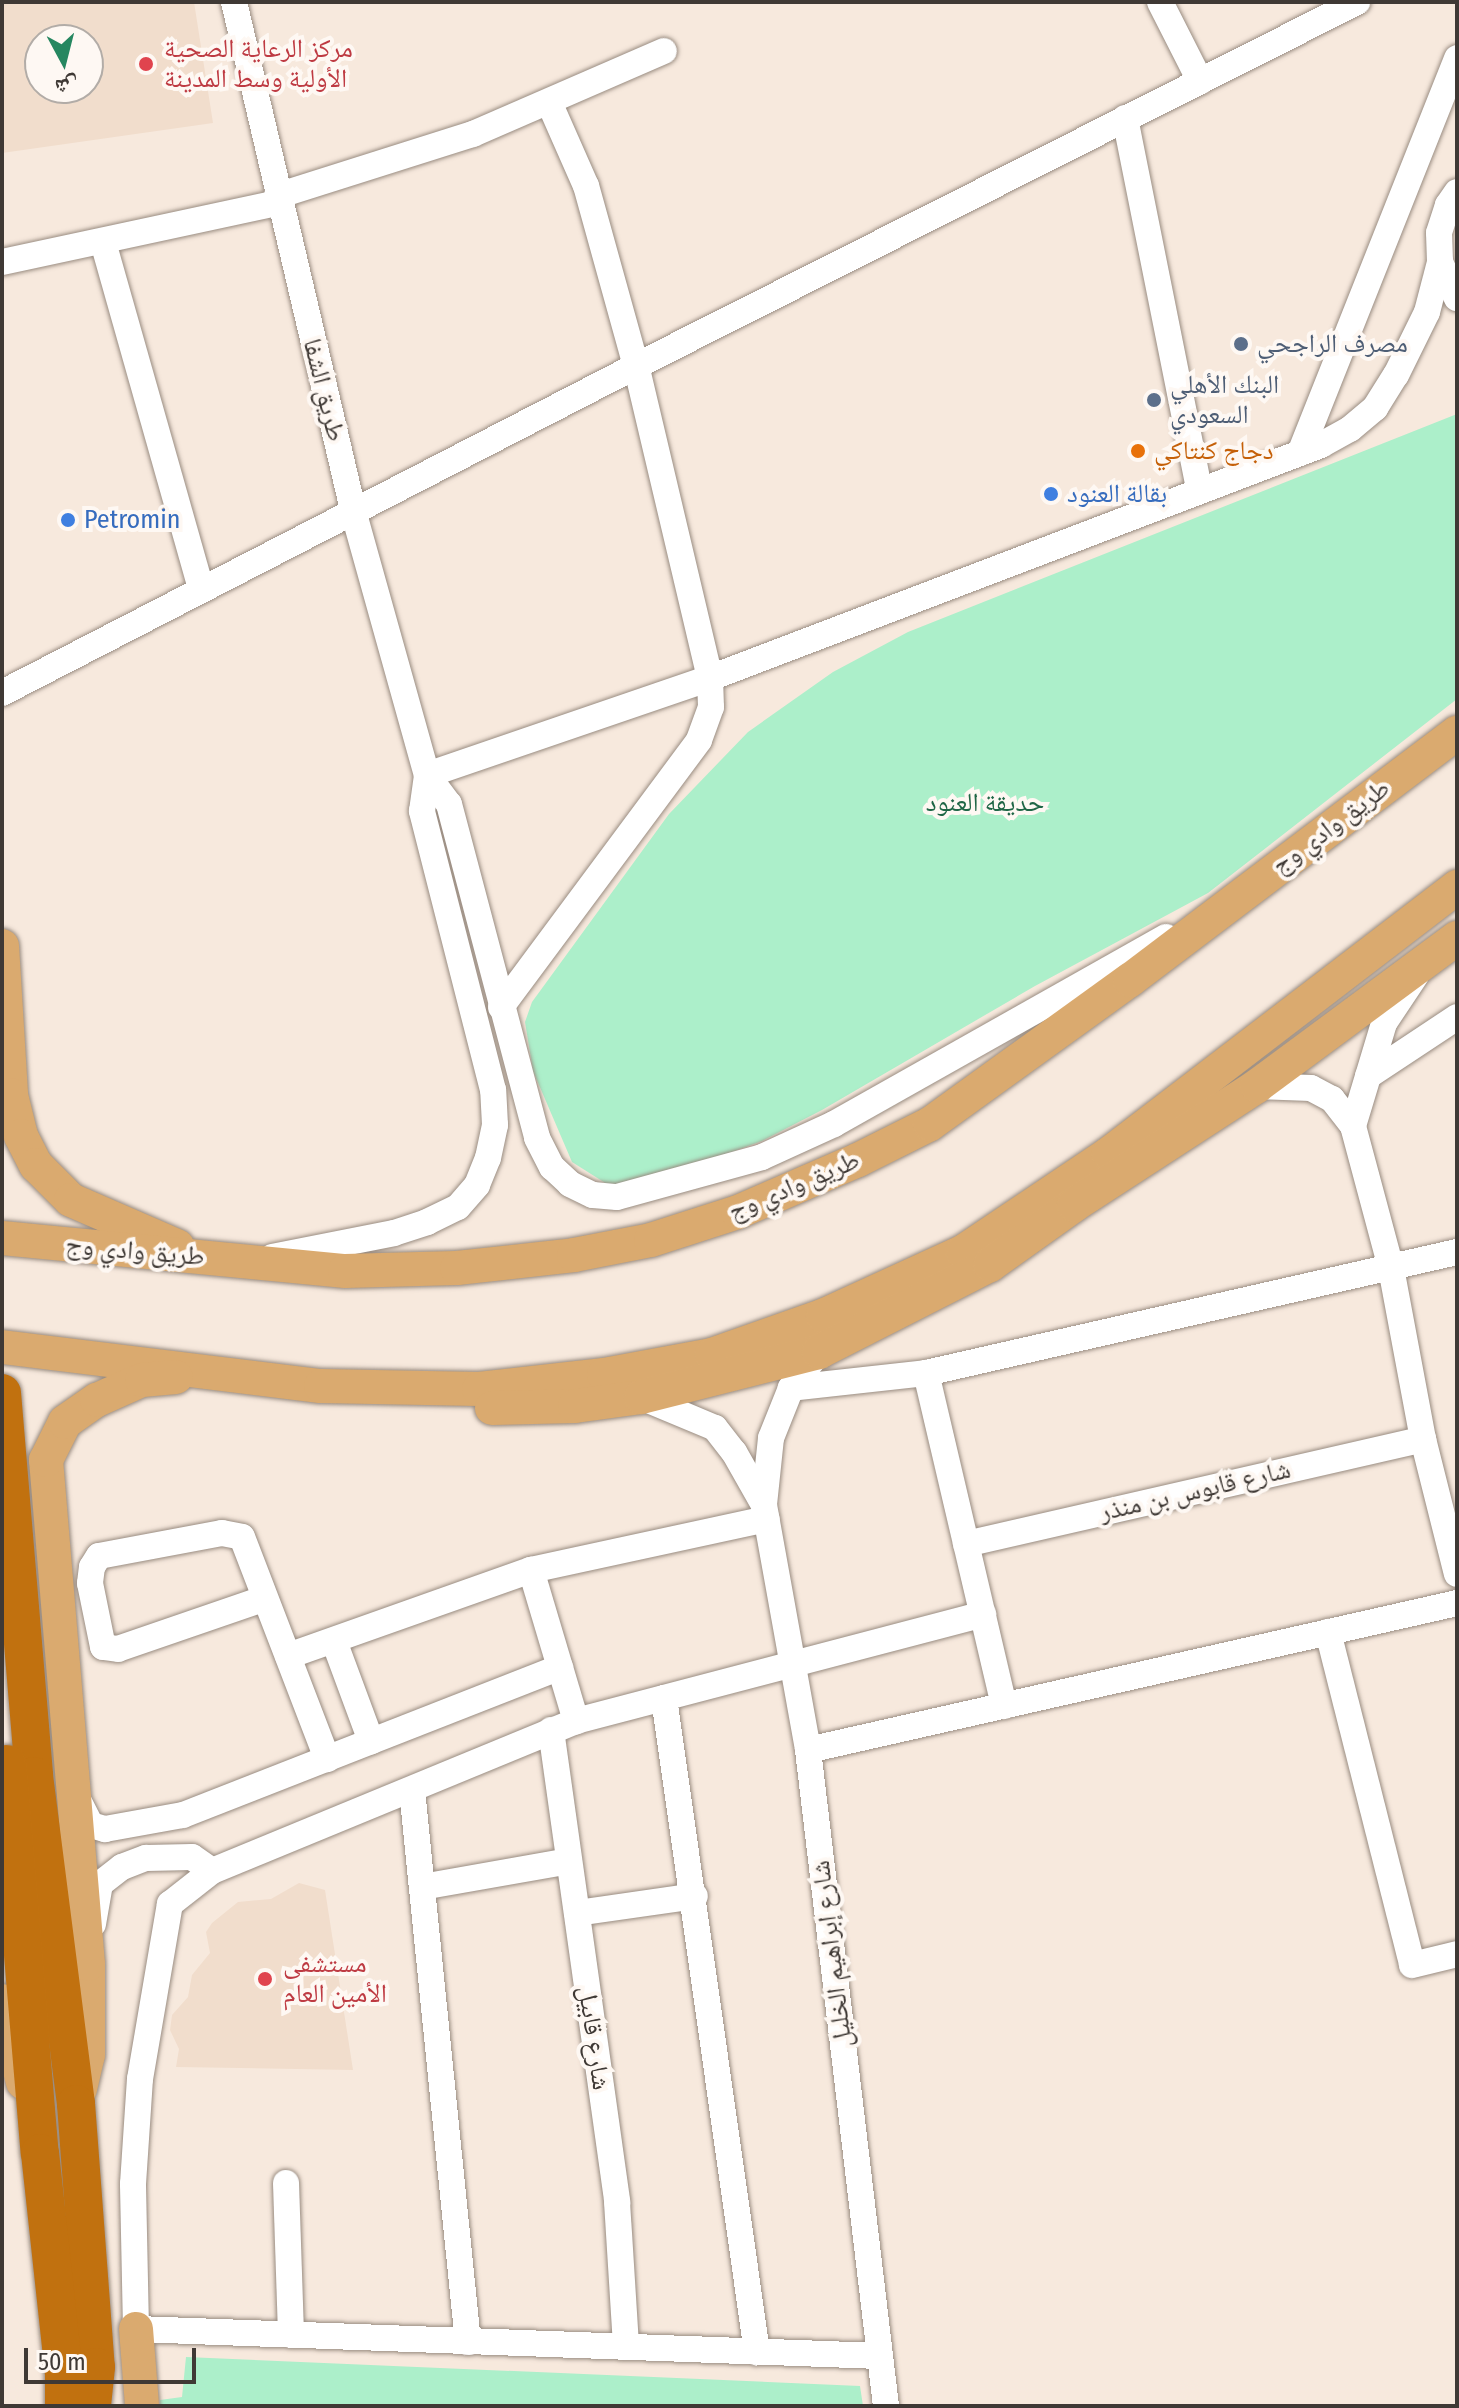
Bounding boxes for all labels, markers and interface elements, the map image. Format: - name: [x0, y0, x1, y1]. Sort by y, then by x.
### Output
- north arrow: [24, 24, 104, 104]
- place label: مركز الرعاية الصحية الأولية وسط المدينة: [164, 33, 353, 94]
- marker: مركز الرعاية الصحية الأولية وسط المدينة: [135, 53, 157, 75]
- text: ش: [54, 72, 80, 101]
- place label: مصرف الراجحي: [1257, 328, 1408, 360]
- street label: طريق الشفا: [296, 335, 352, 445]
- marker: مصرف الراجحي: [1232, 335, 1250, 353]
- place label: البنك الأهلي السعودي: [1170, 369, 1279, 430]
- marker: البنك الأهلي السعودي: [1145, 391, 1163, 409]
- place label: دجاج كنتاكي: [1154, 435, 1273, 467]
- marker: دجاج كنتاكي: [1129, 442, 1147, 460]
- place label: بقالة العنود: [1067, 478, 1167, 510]
- marker: بقالة العنود: [1042, 485, 1060, 503]
- place label: Petromin: [84, 504, 180, 536]
- marker: Petromin: [59, 511, 77, 529]
- street label: طريق وادي وج: [1266, 773, 1396, 881]
- park label: حديقة العنود: [926, 787, 1044, 819]
- street label: طريق وادي وج: [724, 1144, 864, 1228]
- street label: طريق وادي وج: [64, 1229, 206, 1273]
- street label: شارع قابوس بن منذر: [1096, 1454, 1294, 1528]
- street label: شارع إبراهيم الخليل: [805, 1859, 859, 2049]
- place label: مستشفى الأمين العام: [283, 1948, 387, 2010]
- marker: مستشفى الأمين العام: [254, 1968, 276, 1990]
- street label: شارع قابيل: [571, 1984, 617, 2092]
- scale bar: [28, 2332, 200, 2382]
- text: 50 m: [38, 2348, 86, 2376]

